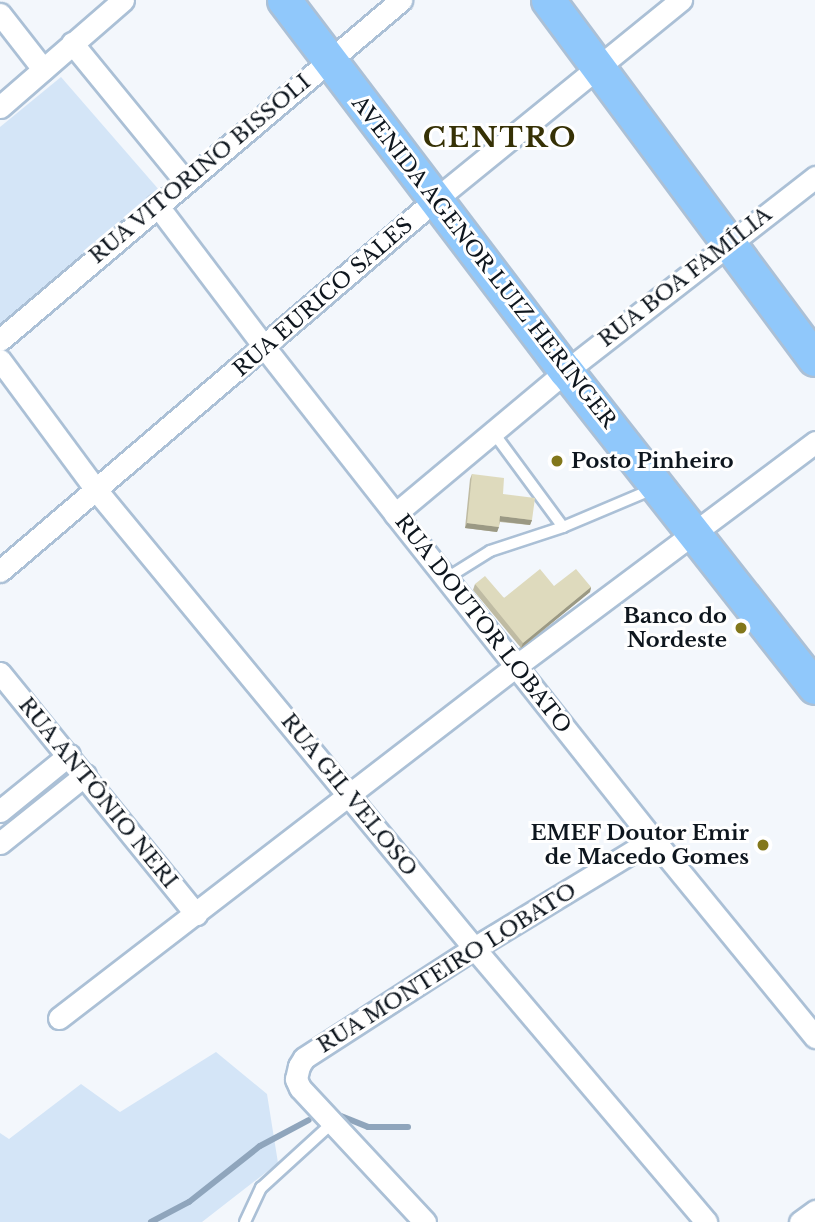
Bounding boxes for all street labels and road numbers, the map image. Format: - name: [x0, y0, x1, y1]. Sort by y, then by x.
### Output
- street label: RUA VITORINO BISSOLI: [84, 69, 316, 269]
- street label: AVENIDA AGENOR LUIZ HERINGER: [346, 90, 622, 434]
- street label: RUA BOA FAMÍLIA: [593, 201, 777, 353]
- street label: RUA EURICO SALES: [228, 212, 418, 382]
- street label: RUA DOUTOR LOBATO: [389, 509, 577, 739]
- street label: RUA ANTÔNIO NERI: [13, 692, 183, 894]
- street label: RUA GIL VELOSO: [275, 708, 423, 882]
- street label: RUA MONTEIRO LOBATO: [313, 877, 581, 1059]

